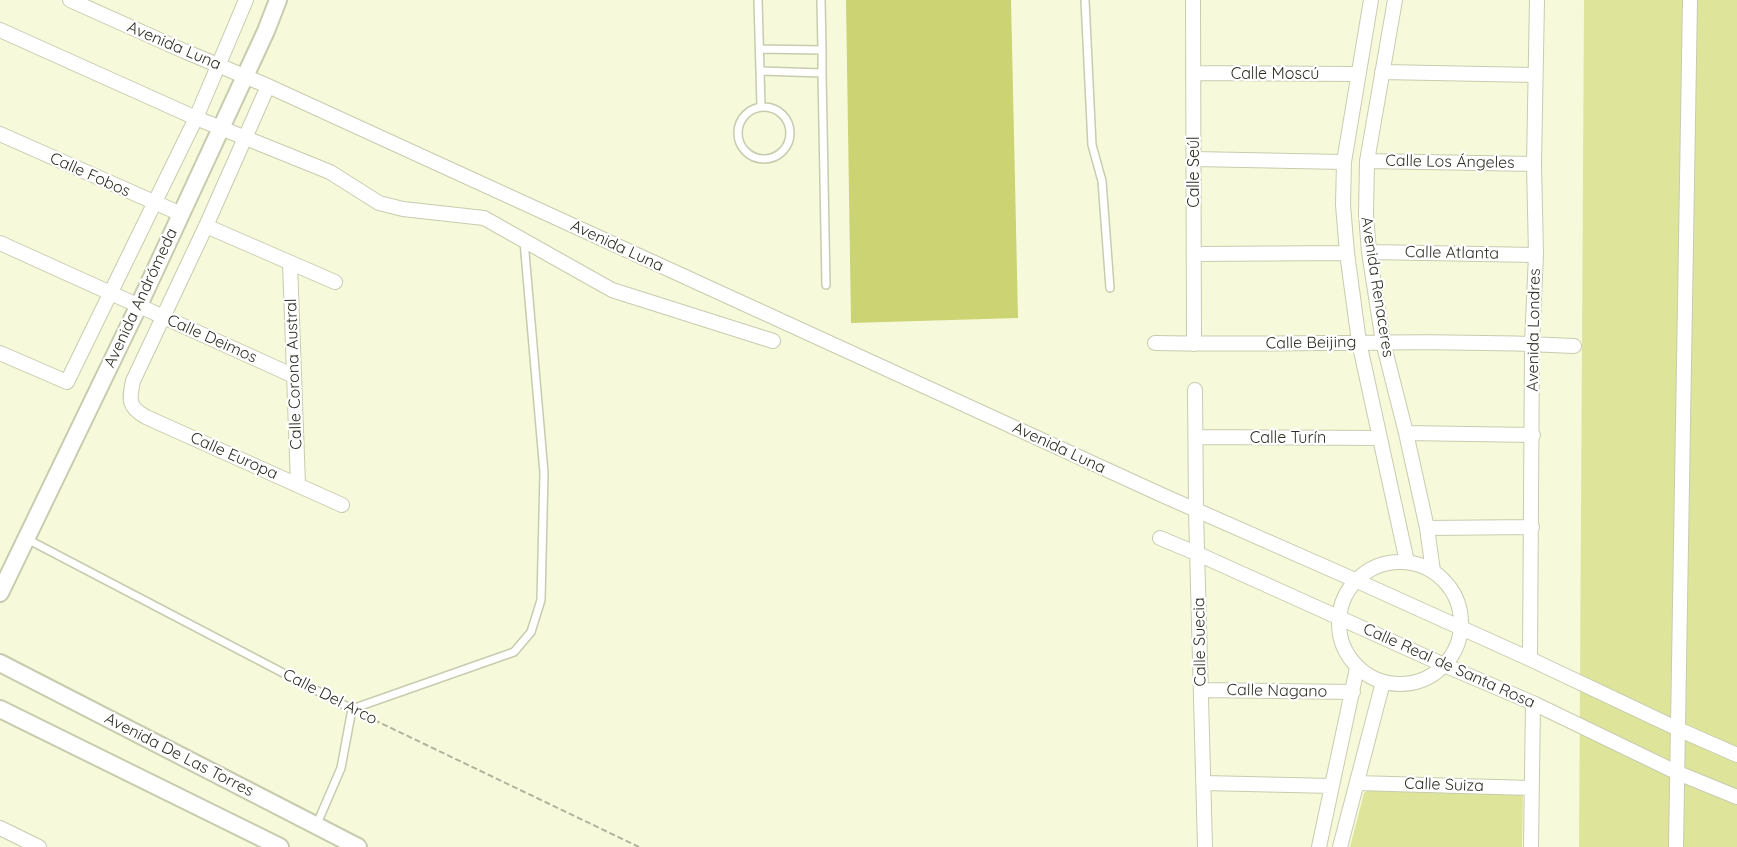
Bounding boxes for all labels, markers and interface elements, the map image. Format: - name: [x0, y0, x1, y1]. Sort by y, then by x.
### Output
- street label: Avenida Luna: [124, 18, 224, 74]
- street label: Calle Moscú: [1231, 64, 1319, 84]
- street label: Calle Seúl: [1184, 136, 1204, 208]
- street label: Calle Fobos: [47, 149, 133, 201]
- street label: Calle Los Ángeles: [1385, 151, 1515, 173]
- street label: Avenida Renaceres: [1356, 215, 1398, 359]
- street label: Avenida Luna: [567, 216, 667, 276]
- street label: Avenida Andrómeda: [100, 225, 182, 371]
- street label: Calle Atlanta: [1405, 243, 1499, 263]
- street label: Avenida Londres: [1523, 268, 1545, 392]
- street label: Calle Corona Austral: [282, 298, 306, 450]
- street label: Calle Deimos: [164, 311, 260, 367]
- street label: Calle Beijing: [1266, 333, 1356, 353]
- street label: Avenida Luna: [1009, 418, 1109, 478]
- street label: Calle Europa: [187, 428, 281, 484]
- street label: Calle Turín: [1250, 428, 1326, 448]
- street label: Calle Suecia: [1190, 597, 1210, 687]
- street label: Calle Real de Santa Rosa: [1360, 619, 1538, 713]
- street label: Calle Del Arco: [279, 665, 381, 729]
- street label: Calle Nagano: [1227, 681, 1327, 701]
- street label: Avenida De Las Torres: [101, 709, 257, 801]
- street label: Calle Suiza: [1404, 774, 1484, 796]

